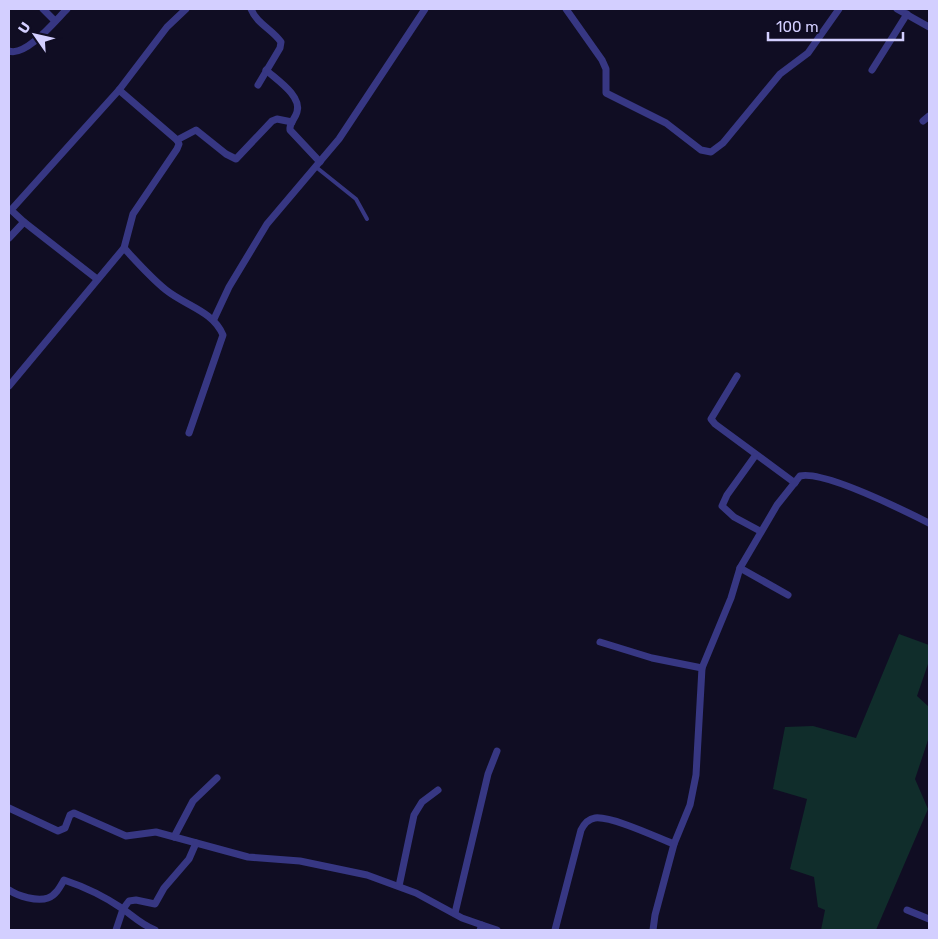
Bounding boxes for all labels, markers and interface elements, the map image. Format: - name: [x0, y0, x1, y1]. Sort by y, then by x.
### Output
- north arrow: [10, 10, 60, 60]
- scale bar: [768, 10, 903, 42]
- text: 100 m: [776, 18, 818, 36]
- text: U: [15, 19, 35, 37]

